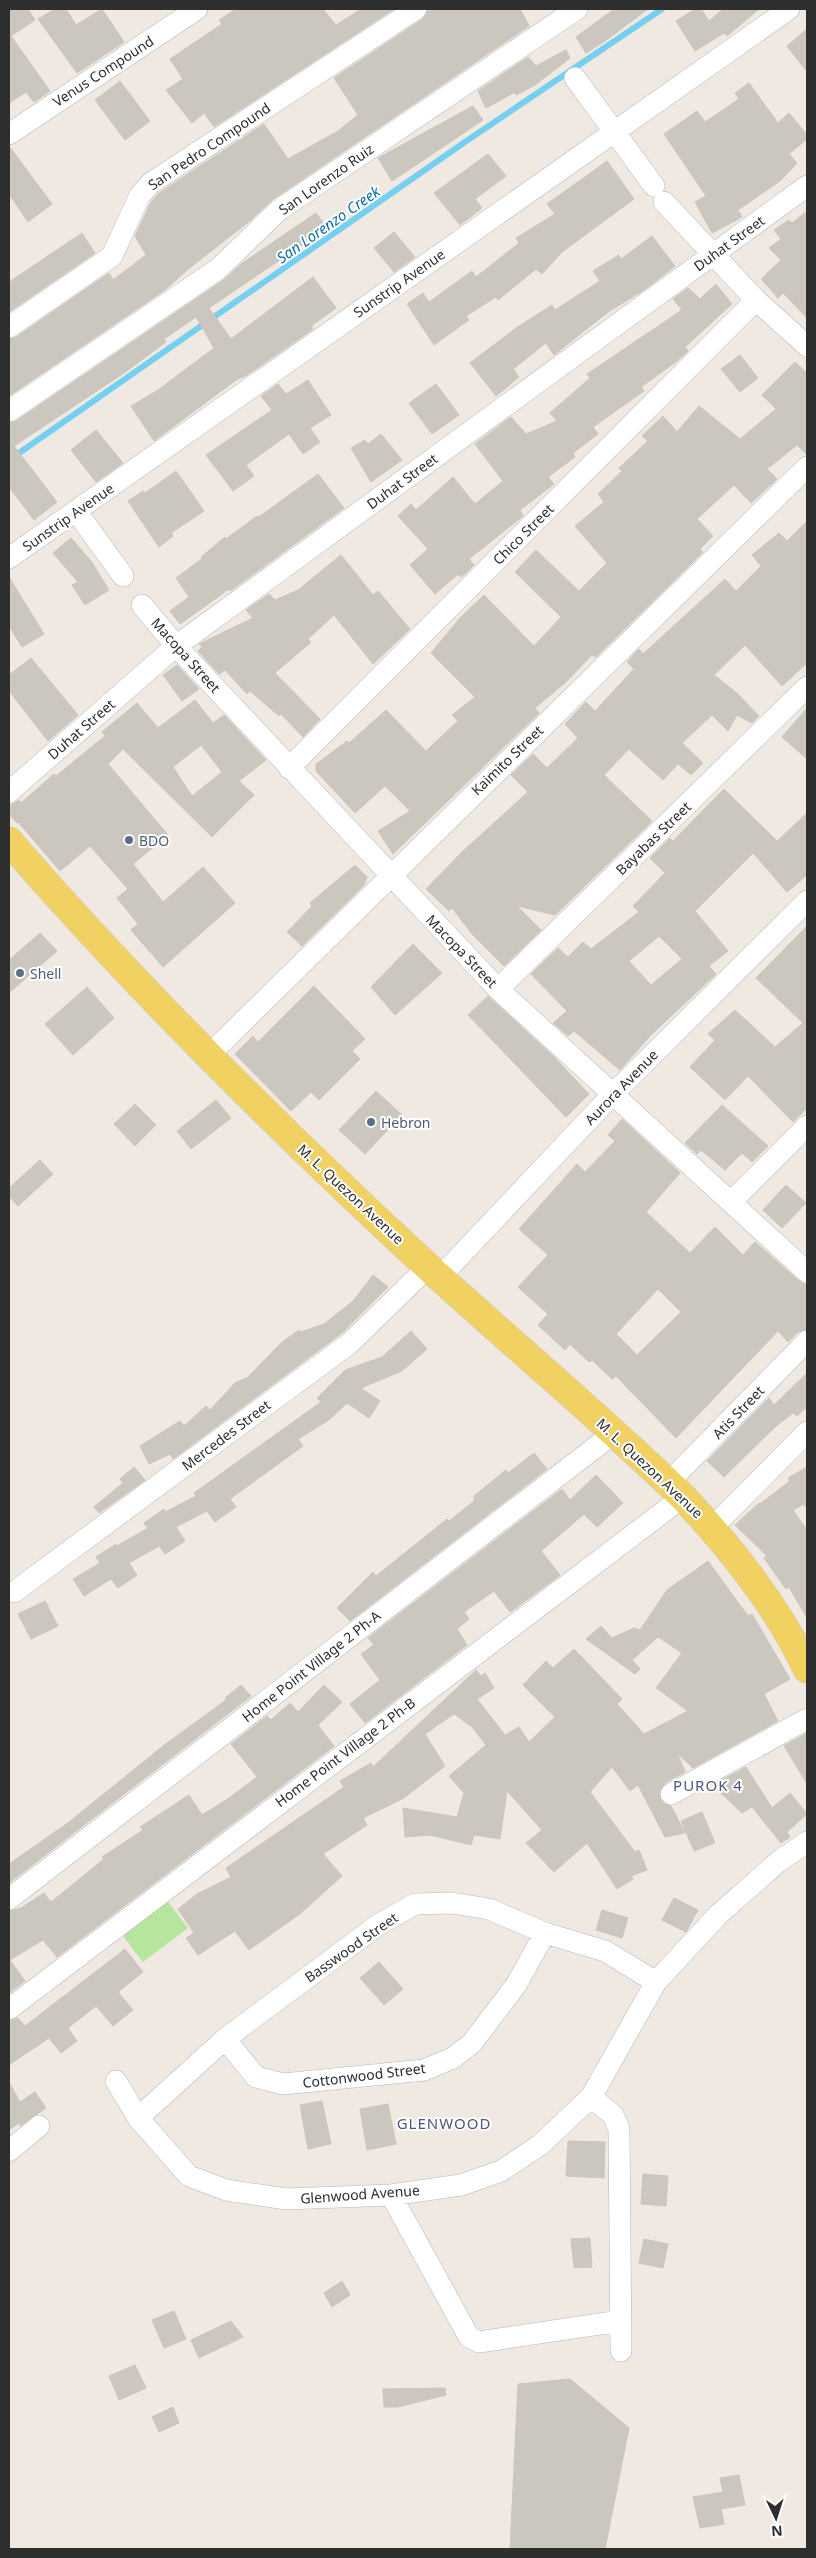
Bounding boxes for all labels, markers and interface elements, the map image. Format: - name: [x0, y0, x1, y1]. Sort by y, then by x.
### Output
- street label: Venus Compound: [49, 31, 157, 111]
- street label: San Pedro Compound: [144, 98, 274, 194]
- street label: San Lorenzo Ruiz: [275, 139, 378, 219]
- water label: San Lorenzo Creek: [272, 180, 384, 267]
- street label: Duhat Street: [690, 211, 768, 275]
- street label: Sunstrip Avenue: [349, 244, 449, 322]
- street label: Duhat Street: [363, 449, 441, 513]
- street label: Sunstrip Avenue: [18, 478, 118, 556]
- street label: Chico Street: [488, 499, 558, 569]
- street label: Macopa Street: [147, 613, 225, 697]
- street label: Duhat Street: [43, 695, 119, 763]
- street label: Kaimito Street: [467, 721, 547, 799]
- street label: Bayabas Street: [611, 797, 695, 879]
- place label: BDO: [139, 831, 169, 850]
- marker: BDO: [123, 834, 135, 846]
- street label: Macopa Street: [422, 910, 502, 992]
- place label: Shell: [30, 964, 61, 983]
- marker: Shell: [14, 967, 26, 979]
- street label: Aurora Avenue: [580, 1045, 662, 1129]
- place label: Hebron: [381, 1113, 431, 1132]
- marker: Hebron: [365, 1116, 377, 1128]
- street label: M. L. Quezon Avenue: [294, 1140, 408, 1248]
- street label: Atis Street: [708, 1381, 768, 1443]
- street label: Mercedes Street: [178, 1395, 274, 1475]
- street label: M. L. Quezon Avenue: [593, 1414, 707, 1522]
- street label: Home Point Village 2 Ph-A: [238, 1606, 384, 1726]
- street label: Home Point Village 2 Ph-B: [271, 1693, 419, 1811]
- district label: PUROK 4: [673, 1775, 743, 1795]
- street label: Basswood Street: [301, 1908, 401, 1986]
- street label: Cottonwood Street: [301, 2058, 427, 2092]
- district label: GLENWOOD: [397, 2113, 491, 2133]
- street label: Glenwood Avenue: [300, 2180, 420, 2208]
- north arrow: [751, 2493, 801, 2543]
- text: N: [771, 2522, 783, 2541]

